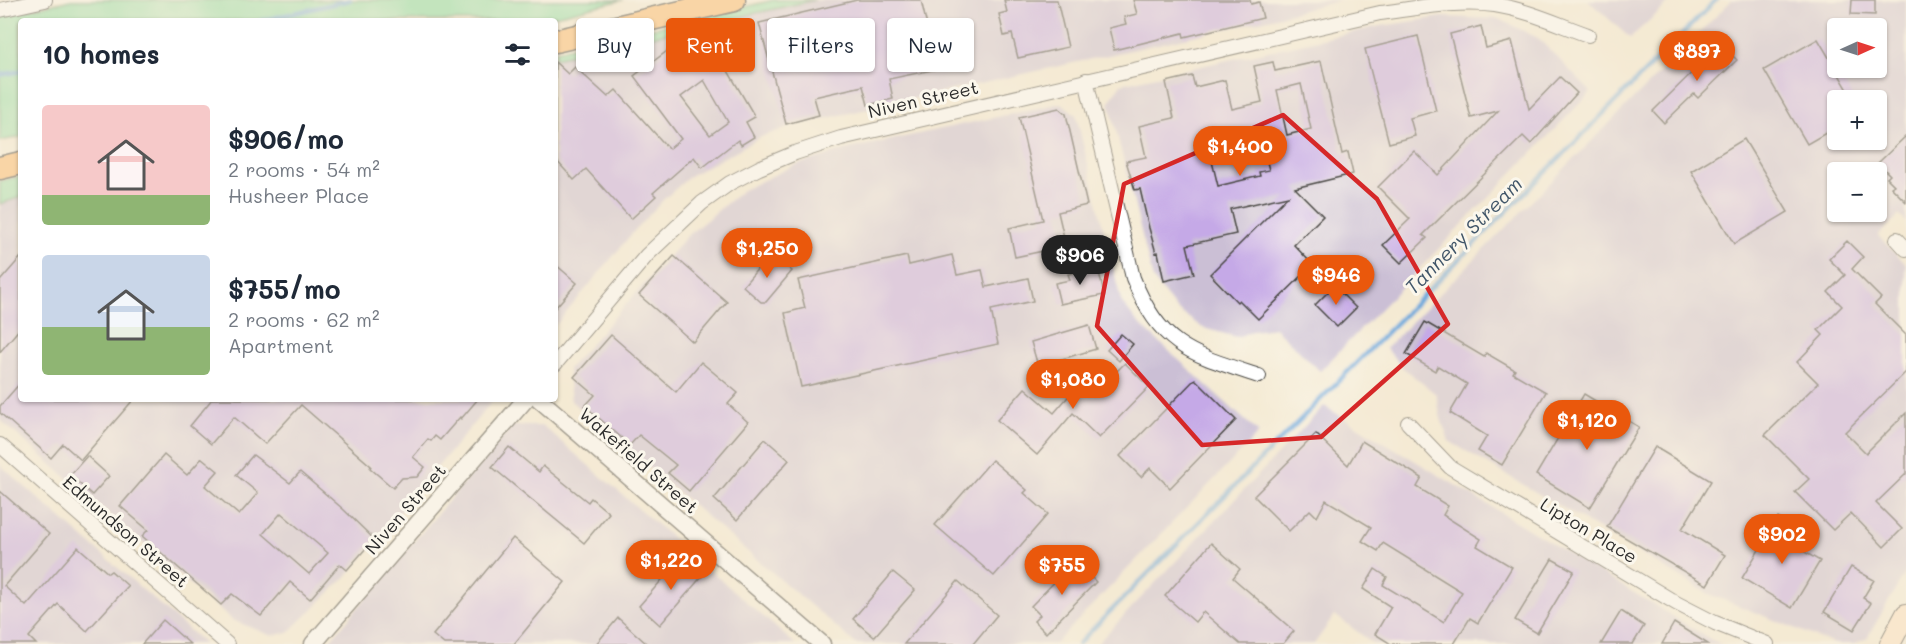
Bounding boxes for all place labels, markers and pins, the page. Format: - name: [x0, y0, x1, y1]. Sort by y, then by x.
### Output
- pin: $897: [1661, 31, 1733, 82]
- pin: $1,400: [1191, 126, 1289, 177]
- pin: $1,250: [718, 228, 816, 279]
- pin: $906: [1044, 235, 1116, 286]
- pin: $946: [1300, 255, 1372, 306]
- pin: $1,080: [1024, 359, 1122, 410]
- pin: $1,120: [1538, 400, 1636, 451]
- pin: $902: [1746, 514, 1818, 565]
- pin: $1,220: [622, 540, 720, 591]
- pin: $755: [1026, 545, 1098, 596]

